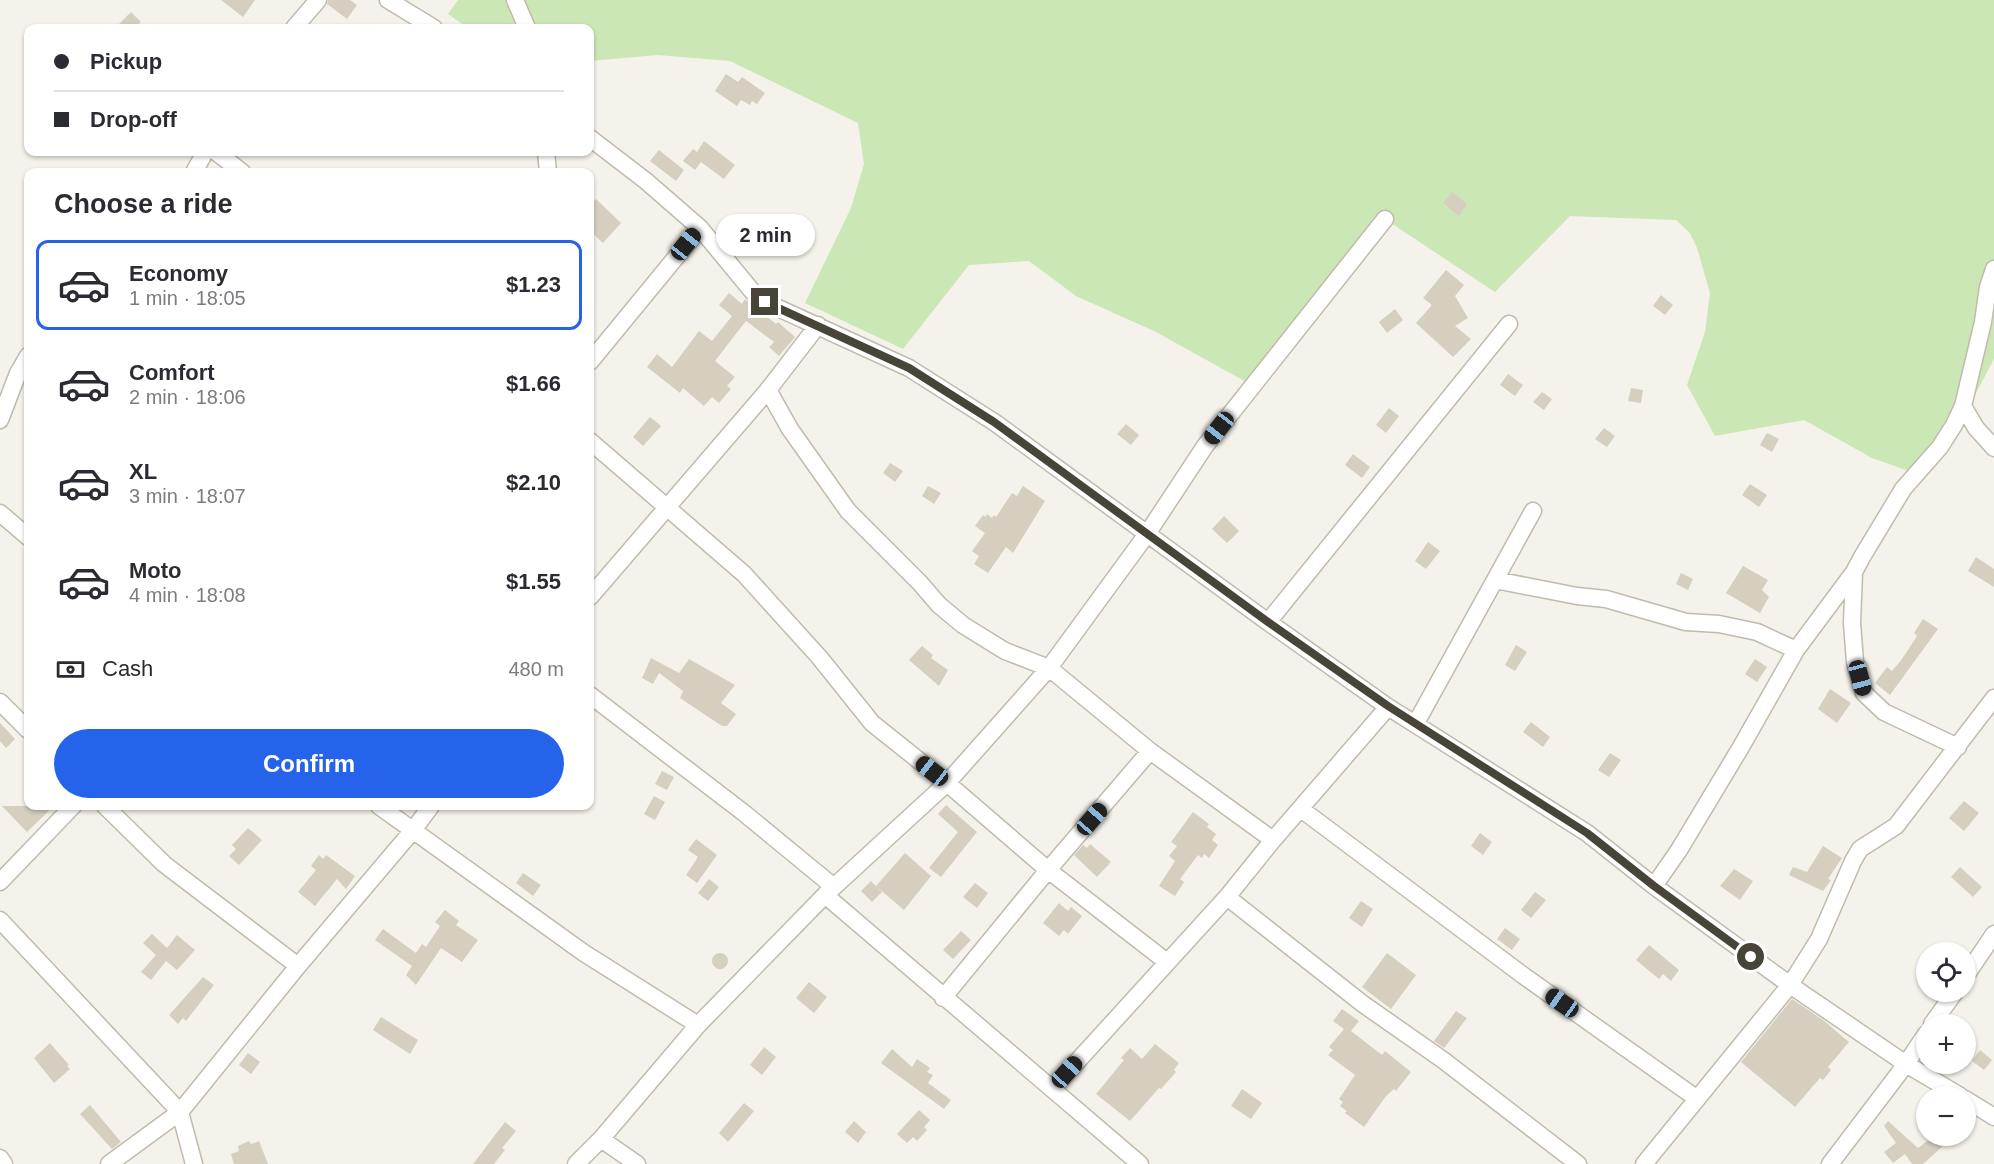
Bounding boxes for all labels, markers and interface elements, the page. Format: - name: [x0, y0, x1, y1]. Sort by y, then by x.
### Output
- text: Pickup: [90, 49, 162, 74]
- text: Drop-off: [90, 107, 177, 132]
- text: Choose a ride: [54, 189, 233, 219]
- callout: 2 min: [716, 215, 814, 257]
- car: [668, 224, 704, 264]
- text: 2 min: [739, 224, 792, 246]
- icon: car: [57, 258, 111, 312]
- text: Economy: [129, 261, 228, 286]
- text: $1.23: [506, 272, 561, 297]
- text: 1 min · 18:05: [129, 287, 246, 309]
- route end: [751, 288, 778, 315]
- icon: car: [57, 357, 111, 411]
- text: Comfort: [129, 360, 215, 385]
- text: $1.66: [506, 371, 561, 396]
- text: 2 min · 18:06: [129, 386, 246, 408]
- car: [1201, 408, 1237, 448]
- icon: car: [57, 456, 111, 510]
- text: XL: [129, 459, 157, 484]
- text: $2.10: [506, 470, 561, 495]
- text: 3 min · 18:07: [129, 485, 246, 507]
- icon: car: [57, 555, 111, 609]
- text: Moto: [129, 558, 182, 583]
- text: $1.55: [506, 569, 561, 594]
- text: 4 min · 18:08: [129, 584, 246, 606]
- icon: cash: [54, 653, 87, 686]
- text: Cash: [102, 656, 153, 681]
- text: 480 m: [508, 658, 564, 680]
- car: [1847, 658, 1873, 698]
- button: Confirm: [54, 729, 564, 798]
- car: [912, 753, 952, 789]
- car: [1073, 800, 1111, 838]
- map controls: [1916, 942, 1976, 1146]
- button: locate: [1916, 942, 1976, 1002]
- route start: [1737, 943, 1764, 970]
- car: [1542, 985, 1582, 1021]
- button: +: [1916, 1014, 1976, 1074]
- car: [1048, 1053, 1086, 1091]
- button: −: [1916, 1086, 1976, 1146]

